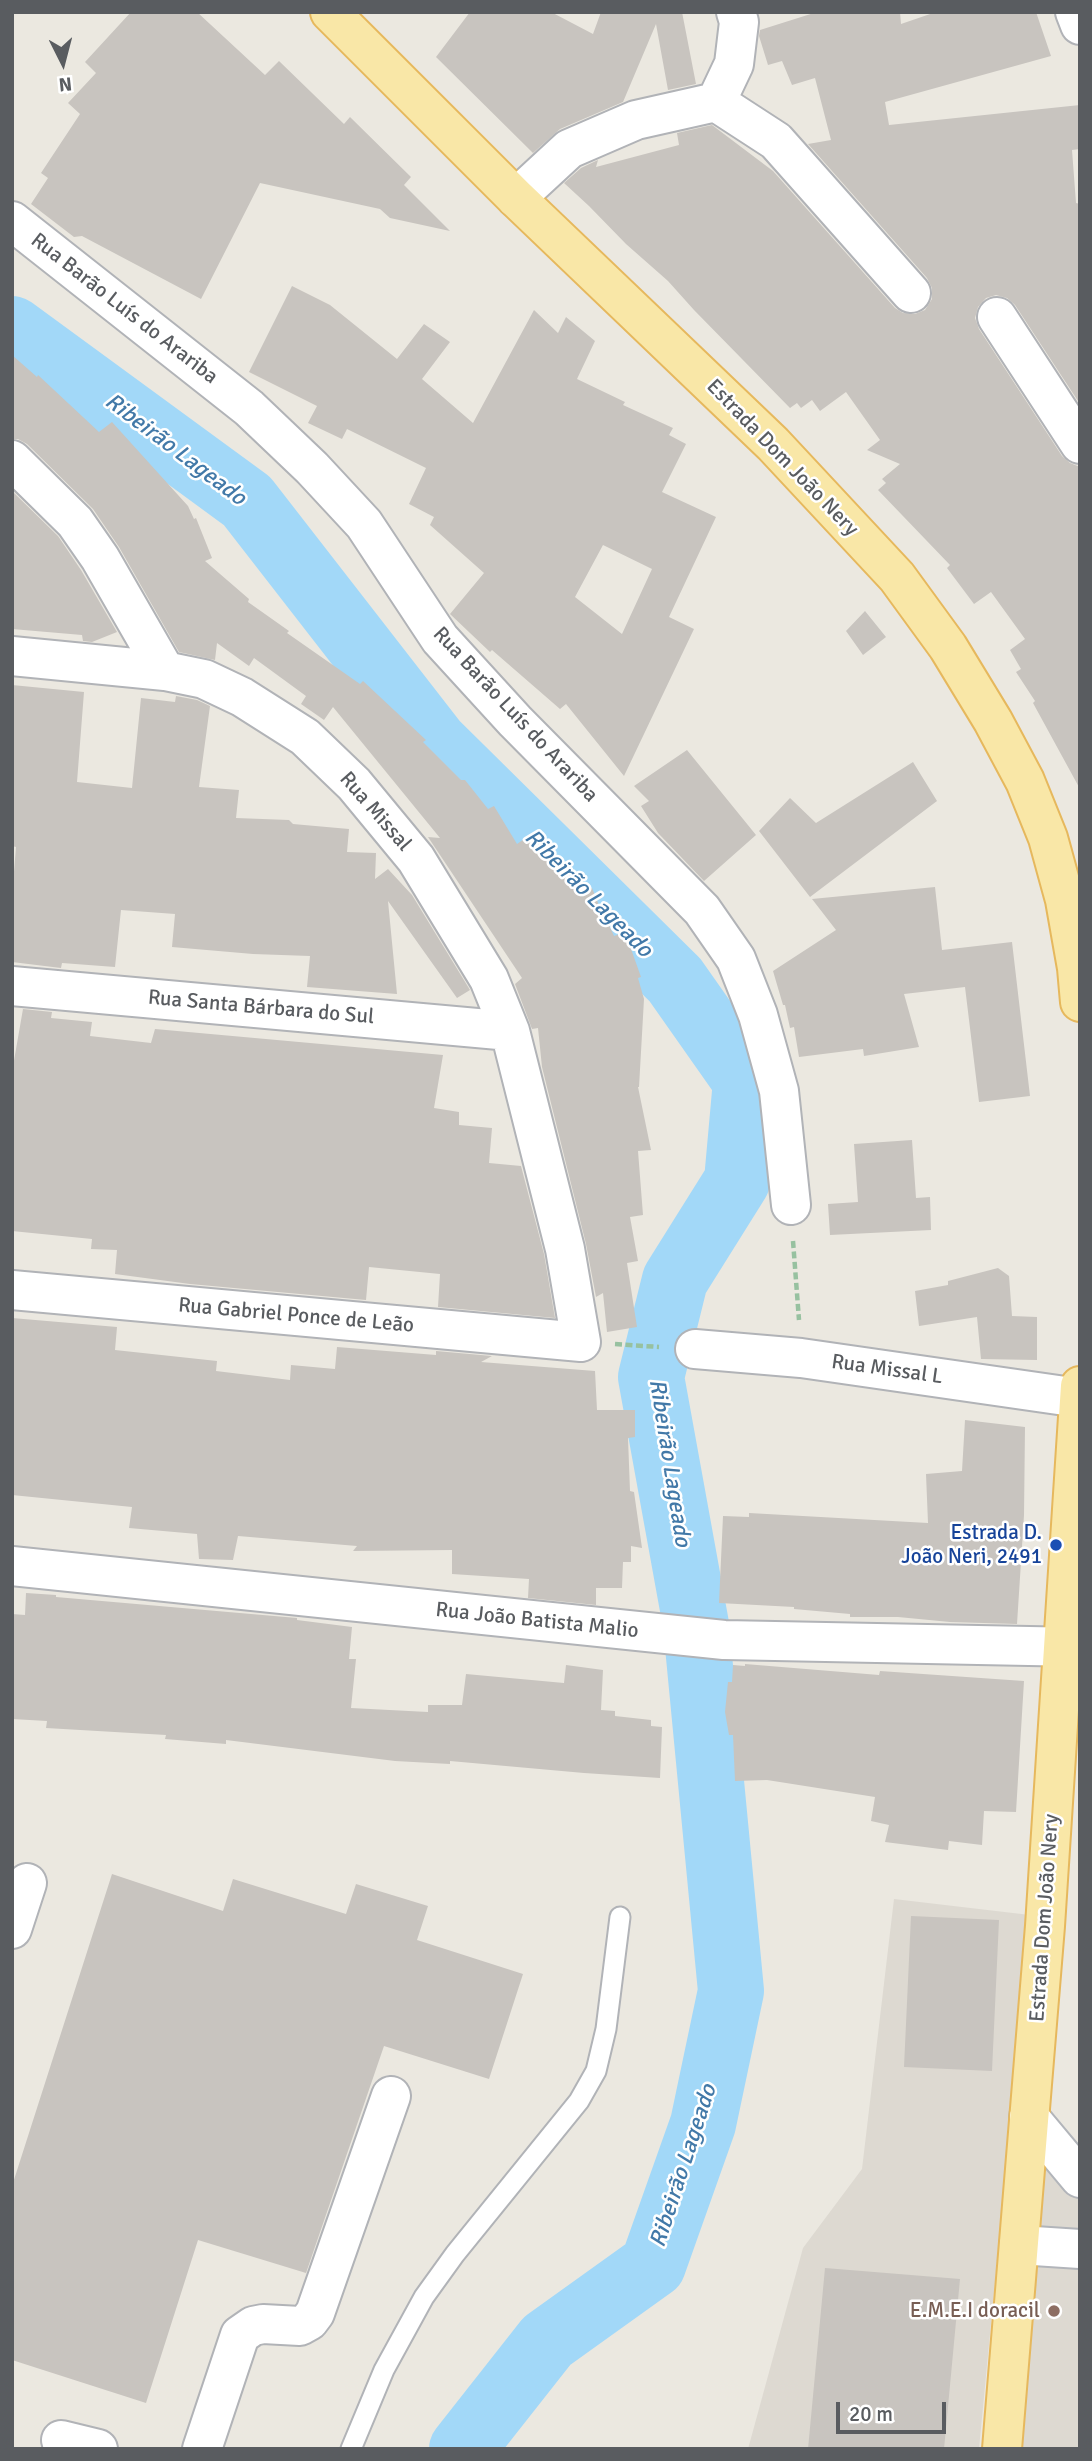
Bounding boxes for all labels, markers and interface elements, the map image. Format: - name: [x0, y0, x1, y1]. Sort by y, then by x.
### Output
- north arrow: [28, 28, 98, 98]
- text: N: [57, 71, 73, 97]
- street label: Rua Barão Luís do Arariba: [25, 228, 223, 390]
- street label: Estrada Dom João Nery: [701, 374, 863, 542]
- water label: Ribeirão Lageado: [99, 388, 251, 512]
- street label: Rua Barão Luís do Arariba: [427, 622, 603, 808]
- street label: Rua Missal: [334, 767, 416, 857]
- water label: Ribeirão Lageado: [518, 824, 658, 964]
- street label: Rua Santa Bárbara do Sul: [147, 986, 375, 1030]
- street label: Rua Gabriel Ponce de Leão: [177, 1293, 415, 1339]
- street label: Rua Missal L: [830, 1350, 944, 1390]
- water label: Ribeirão Lageado: [642, 1377, 696, 1549]
- place label: Estrada D. João Neri, 2491: [901, 1520, 1042, 1570]
- marker: Estrada D. João Neri, 2491: [1048, 1537, 1064, 1553]
- street label: Rua João Batista Malio: [434, 1598, 640, 1644]
- street label: Estrada Dom João Nery: [1025, 1813, 1065, 2023]
- water label: Ribeirão Lageado: [645, 2081, 723, 2251]
- place label: E.M.E.I doracil: [910, 2298, 1040, 2324]
- marker: E.M.E.I doracil: [1046, 2303, 1062, 2319]
- scale bar: [840, 2388, 950, 2432]
- text: 20 m: [849, 2401, 893, 2427]

